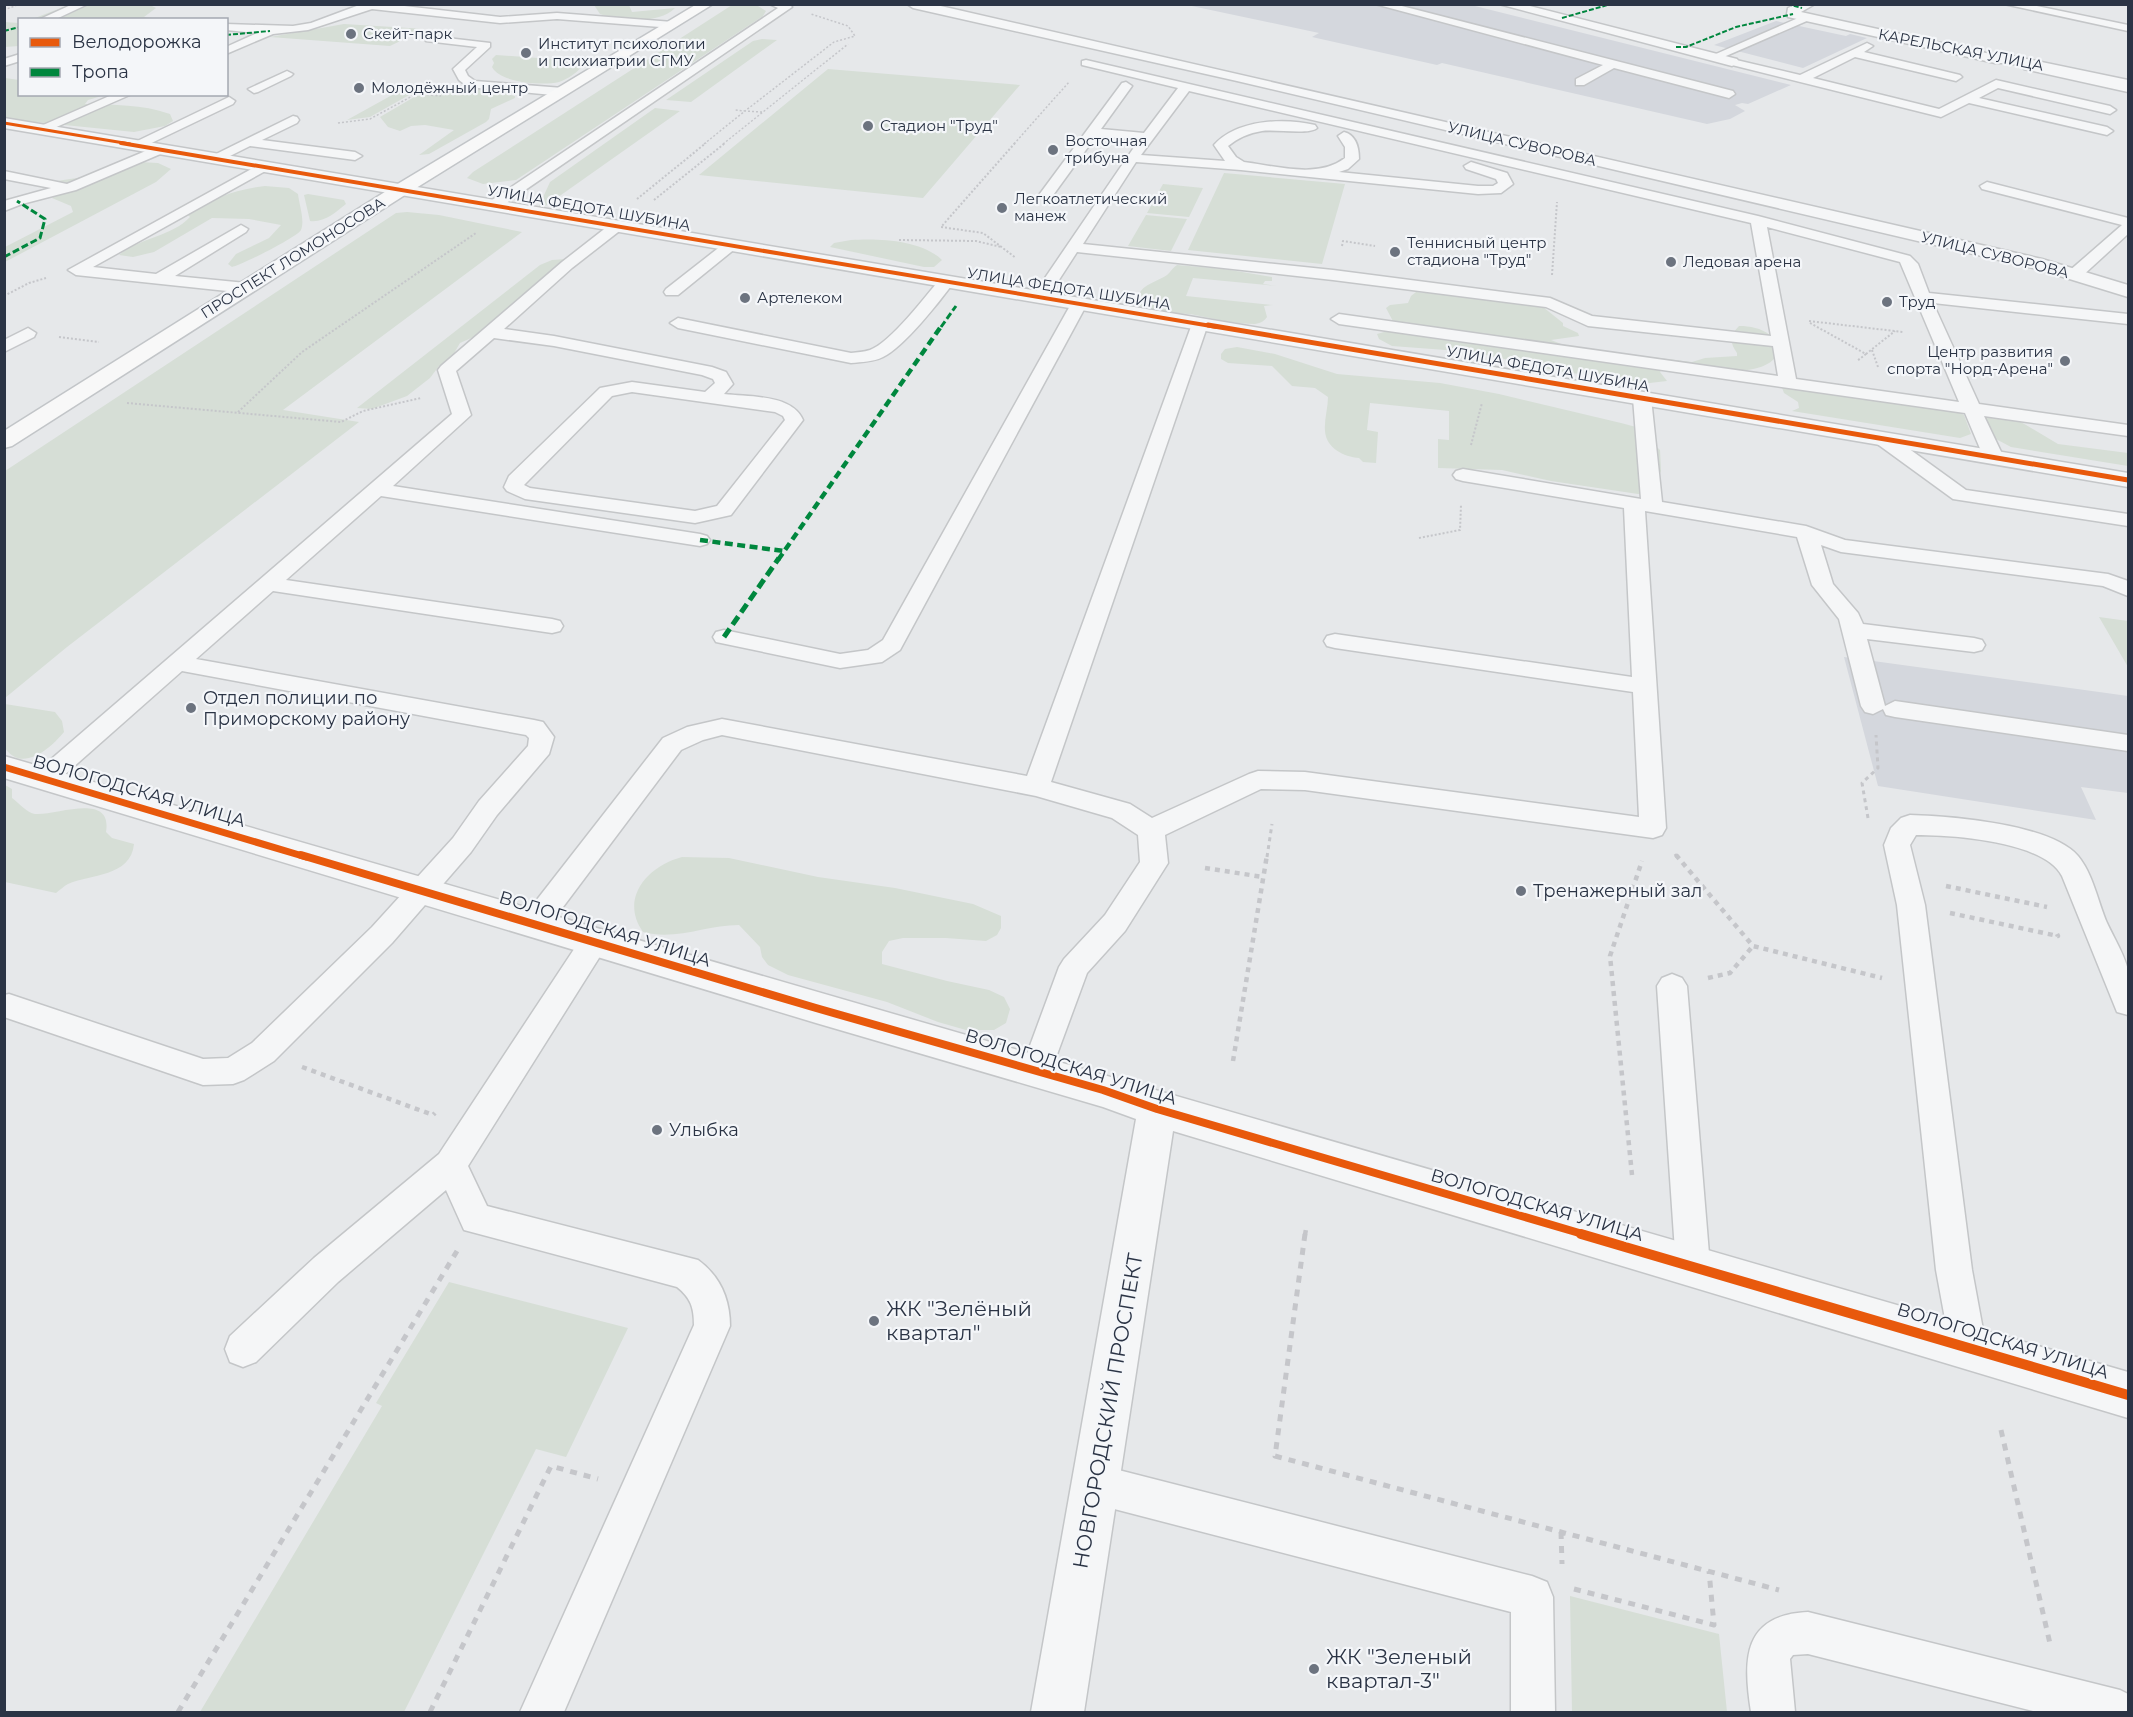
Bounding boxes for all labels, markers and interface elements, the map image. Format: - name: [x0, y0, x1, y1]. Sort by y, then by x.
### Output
- legend: [18, 18, 228, 96]
- place label: Скейт-парк: [363, 24, 452, 43]
- street label: КАРЕЛЬСКАЯ УЛИЦА: [1877, 24, 2045, 75]
- marker: Скейт-парк: [344, 27, 358, 41]
- text: Велодорожка: [72, 31, 201, 53]
- place label: Институт психологии и психиатрии СГМУ: [538, 34, 705, 70]
- marker: Институт психологии и психиатрии СГМУ: [519, 46, 533, 60]
- text: Тропа: [72, 61, 129, 83]
- place label: Молодёжный центр: [371, 78, 528, 97]
- marker: Молодёжный центр: [352, 81, 366, 95]
- place label: Стадион "Труд": [880, 116, 998, 135]
- street label: УЛИЦА СУВОРОВА: [1446, 117, 1598, 170]
- marker: Стадион "Труд": [861, 119, 875, 133]
- place label: Восточная трибуна: [1065, 131, 1147, 167]
- marker: Восточная трибуна: [1046, 143, 1060, 157]
- street label: УЛИЦА ФЕДОТА ШУБИНА: [486, 180, 692, 235]
- place label: Легкоатлетический манеж: [1014, 189, 1167, 225]
- street label: ПРОСПЕКТ ЛОМОНОСОВА: [197, 193, 388, 322]
- marker: Легкоатлетический манеж: [995, 201, 1009, 215]
- street label: УЛИЦА СУВОРОВА: [1919, 227, 2071, 282]
- place label: Теннисный центр стадиона "Труд": [1407, 233, 1546, 269]
- marker: Теннисный центр стадиона "Труд": [1388, 245, 1402, 259]
- place label: Ледовая арена: [1683, 252, 1801, 271]
- marker: Ледовая арена: [1664, 255, 1678, 269]
- street label: УЛИЦА ФЕДОТА ШУБИНА: [966, 263, 1172, 314]
- place label: Артелеком: [757, 288, 843, 307]
- marker: Артелеком: [738, 291, 752, 305]
- place label: Труд: [1899, 292, 1936, 311]
- marker: Труд: [1880, 295, 1894, 309]
- street label: УЛИЦА ФЕДОТА ШУБИНА: [1445, 341, 1651, 396]
- place label: Центр развития спорта "Норд-Арена": [1887, 342, 2053, 378]
- marker: Центр развития спорта "Норд-Арена": [2058, 354, 2072, 368]
- place label: Отдел полиции по Приморскому району: [203, 687, 410, 730]
- marker: Отдел полиции по Приморскому району: [184, 701, 198, 715]
- street label: ВОЛОГОДСКАЯ УЛИЦА: [30, 750, 249, 832]
- place label: Тренажерный зал: [1533, 880, 1702, 902]
- marker: Тренажерный зал: [1514, 884, 1528, 898]
- street label: ВОЛОГОДСКАЯ УЛИЦА: [496, 886, 714, 972]
- street label: ВОЛОГОДСКАЯ УЛИЦА: [962, 1024, 1180, 1110]
- place label: Улыбка: [669, 1119, 739, 1141]
- marker: Улыбка: [650, 1123, 664, 1137]
- street label: ВОЛОГОДСКАЯ УЛИЦА: [1428, 1164, 1647, 1246]
- street label: НОВГОРОДСКИЙ ПРОСПЕКТ: [1067, 1251, 1148, 1571]
- place label: ЖК "Зелёный квартал": [886, 1296, 1032, 1345]
- street label: ВОЛОГОДСКАЯ УЛИЦА: [1894, 1298, 2112, 1384]
- marker: ЖК "Зелёный квартал": [867, 1314, 881, 1328]
- place label: ЖК "Зеленый квартал-3": [1326, 1644, 1472, 1693]
- marker: ЖК "Зеленый квартал-3": [1307, 1662, 1321, 1676]

